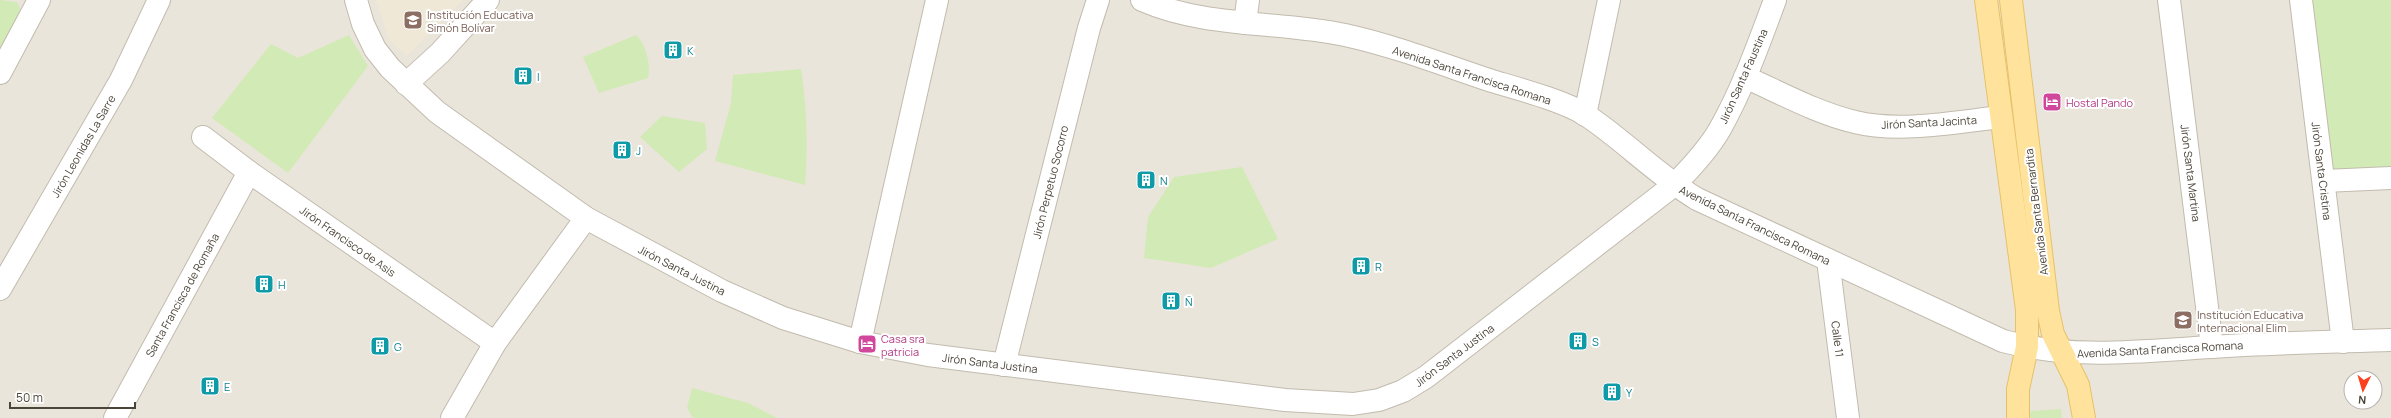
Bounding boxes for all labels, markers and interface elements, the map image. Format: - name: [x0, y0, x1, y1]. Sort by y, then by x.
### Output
- place label: Institución Educativa Simón Bolívar: [427, 7, 533, 35]
- school or university icon: Institución Educativa Simón Bolívar: [402, 9, 424, 31]
- street label: Jirón Santa Faustina: [1715, 26, 1771, 126]
- building icon: K: [662, 39, 684, 61]
- street label: Avenida Santa Francisca Romana: [1391, 42, 1553, 108]
- place label: K: [687, 43, 694, 58]
- building icon: I: [512, 65, 534, 87]
- place label: I: [537, 69, 540, 84]
- street label: Jirón Leonidas La Sarre: [47, 91, 119, 200]
- hotel icon: Hostal Pando: [2041, 91, 2063, 113]
- place label: Hostal Pando: [2066, 95, 2134, 110]
- street label: Jirón Santa Jacinta: [1881, 112, 1977, 132]
- street label: Jirón Santa Cristina: [2309, 121, 2335, 221]
- street label: Jirón Perpetuo Socorro: [1029, 123, 1071, 240]
- street label: Jirón Santa Martina: [2178, 124, 2204, 222]
- building icon: J: [611, 139, 633, 161]
- place label: J: [636, 143, 641, 158]
- street label: Avenida Santa Bernardita: [2021, 148, 2051, 276]
- building icon: N: [1135, 169, 1157, 191]
- place label: N: [1160, 173, 1168, 188]
- street label: Avenida Santa Francisca Romana: [1677, 182, 1833, 268]
- street label: Jirón Francisco de Asis: [297, 202, 399, 280]
- street label: Santa Francisca de Romaña: [142, 230, 222, 360]
- street label: Jirón Santa Justina: [636, 242, 728, 298]
- building icon: R: [1350, 255, 1372, 277]
- place label: R: [1375, 259, 1382, 274]
- building icon: H: [253, 273, 275, 295]
- place label: H: [278, 277, 286, 292]
- building icon: Ñ: [1160, 290, 1182, 312]
- place label: Ñ: [1185, 294, 1193, 309]
- place label: Institución Educativa Internacional Elim: [2197, 307, 2303, 335]
- school or university icon: Institución Educativa Internacional Elim: [2172, 309, 2194, 331]
- street label: Jirón Santa Justina: [1411, 320, 1497, 390]
- street label: Calle 11: [1828, 320, 1848, 358]
- building icon: S: [1567, 330, 1589, 352]
- place label: Casa sra patricia: [881, 331, 925, 359]
- hotel icon: Casa sra patricia: [856, 333, 878, 355]
- place label: S: [1592, 334, 1599, 349]
- building icon: G: [369, 335, 391, 357]
- street label: Avenida Santa Francisca Romana: [2077, 337, 2243, 361]
- place label: G: [394, 339, 402, 354]
- street label: Jirón Santa Justina: [941, 350, 1039, 376]
- north arrow: [2343, 370, 2383, 410]
- building icon: E: [199, 375, 221, 397]
- place label: E: [224, 379, 230, 394]
- building icon: Y: [1601, 381, 1623, 403]
- scale bar: [10, 384, 135, 410]
- place label: Y: [1626, 385, 1633, 400]
- text: 50 m: [16, 389, 43, 406]
- text: N: [2357, 393, 2367, 408]

